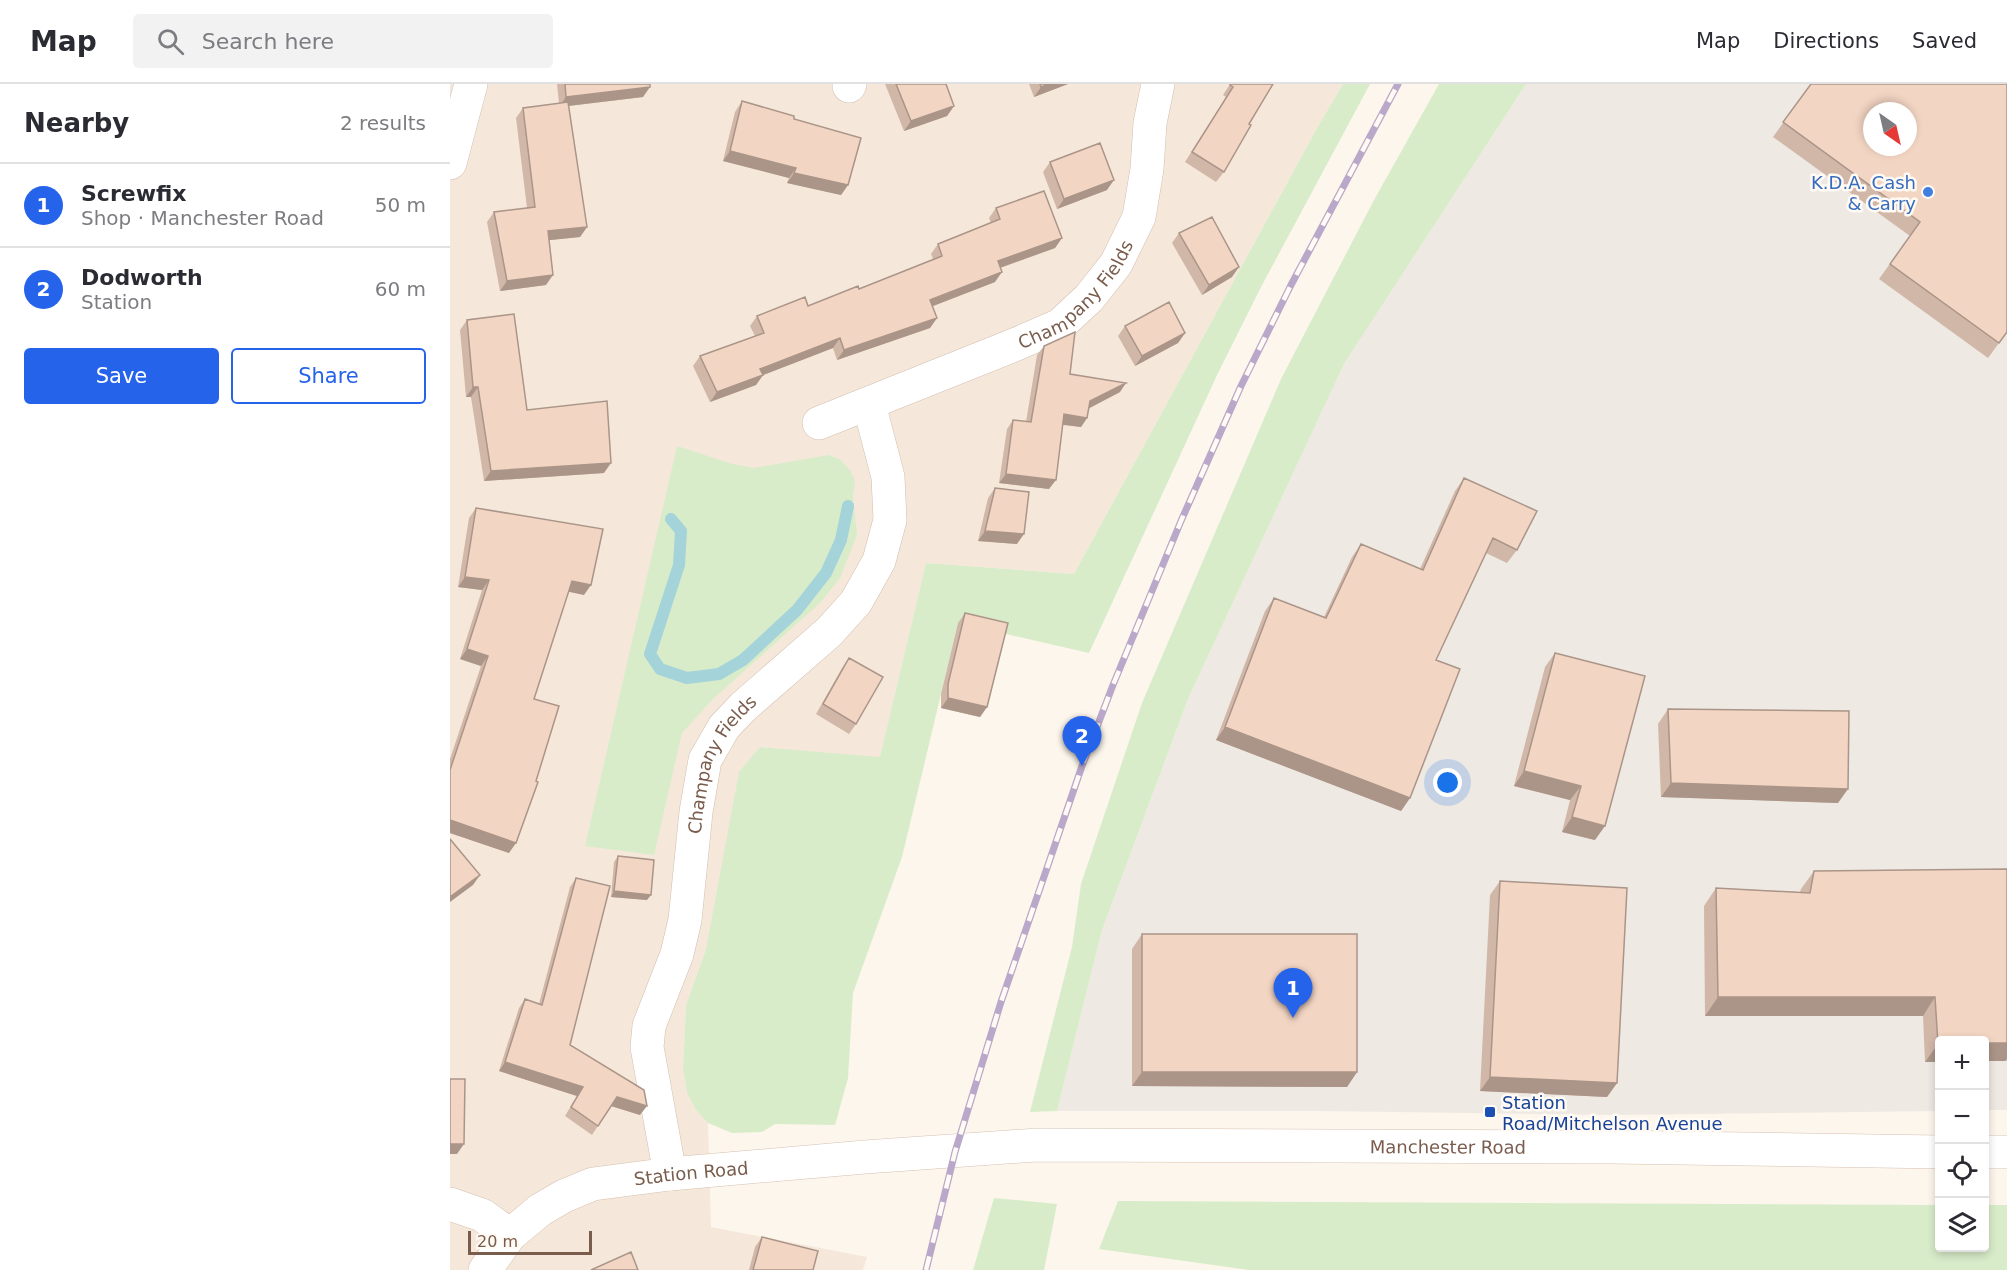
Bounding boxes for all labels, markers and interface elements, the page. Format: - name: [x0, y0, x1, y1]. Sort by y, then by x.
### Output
- search box: [133, 14, 553, 68]
- text: Map: [30, 25, 97, 58]
- icon: search: [154, 25, 187, 58]
- text: Search here: [202, 29, 334, 54]
- text: Map: [1696, 29, 1740, 53]
- text: Directions: [1773, 29, 1879, 53]
- text: Saved: [1912, 29, 1977, 53]
- north arrow: [1863, 102, 1917, 156]
- text: Nearby: [24, 108, 129, 138]
- text: 2 results: [340, 111, 426, 135]
- place label: K.D.A. Cash & Carry: [1811, 172, 1916, 214]
- text: Screwfix: [81, 181, 186, 206]
- marker: K.D.A. Cash & Carry: [1921, 185, 1935, 199]
- text: 1: [37, 193, 50, 217]
- text: 50 m: [375, 193, 426, 217]
- text: Shop · Manchester Road: [81, 206, 324, 230]
- street label: Champany Fields: [1014, 236, 1137, 353]
- text: Dodworth: [81, 265, 203, 290]
- text: 2: [37, 277, 50, 301]
- text: 60 m: [375, 277, 426, 301]
- text: Station: [81, 290, 152, 314]
- button: Save: [24, 348, 219, 404]
- button: Share: [231, 348, 426, 404]
- street label: Champany Fields: [683, 690, 760, 835]
- pin: 2: [1062, 716, 1102, 766]
- your location: [1433, 768, 1462, 797]
- pin: 1: [1274, 968, 1312, 1018]
- map controls: [1935, 1036, 1989, 1252]
- button: +: [1935, 1036, 1989, 1090]
- button: −: [1935, 1090, 1989, 1144]
- place label: Station Road/Mitchelson Avenue: [1502, 1092, 1723, 1134]
- marker: Station Road/Mitchelson Avenue: [1483, 1105, 1497, 1119]
- street label: Manchester Road: [1370, 1136, 1526, 1157]
- button: locate: [1935, 1144, 1989, 1198]
- street label: Station Road: [633, 1157, 749, 1189]
- button: layers: [1935, 1198, 1989, 1252]
- scale bar: [468, 1228, 592, 1256]
- text: 20 m: [477, 1232, 518, 1251]

